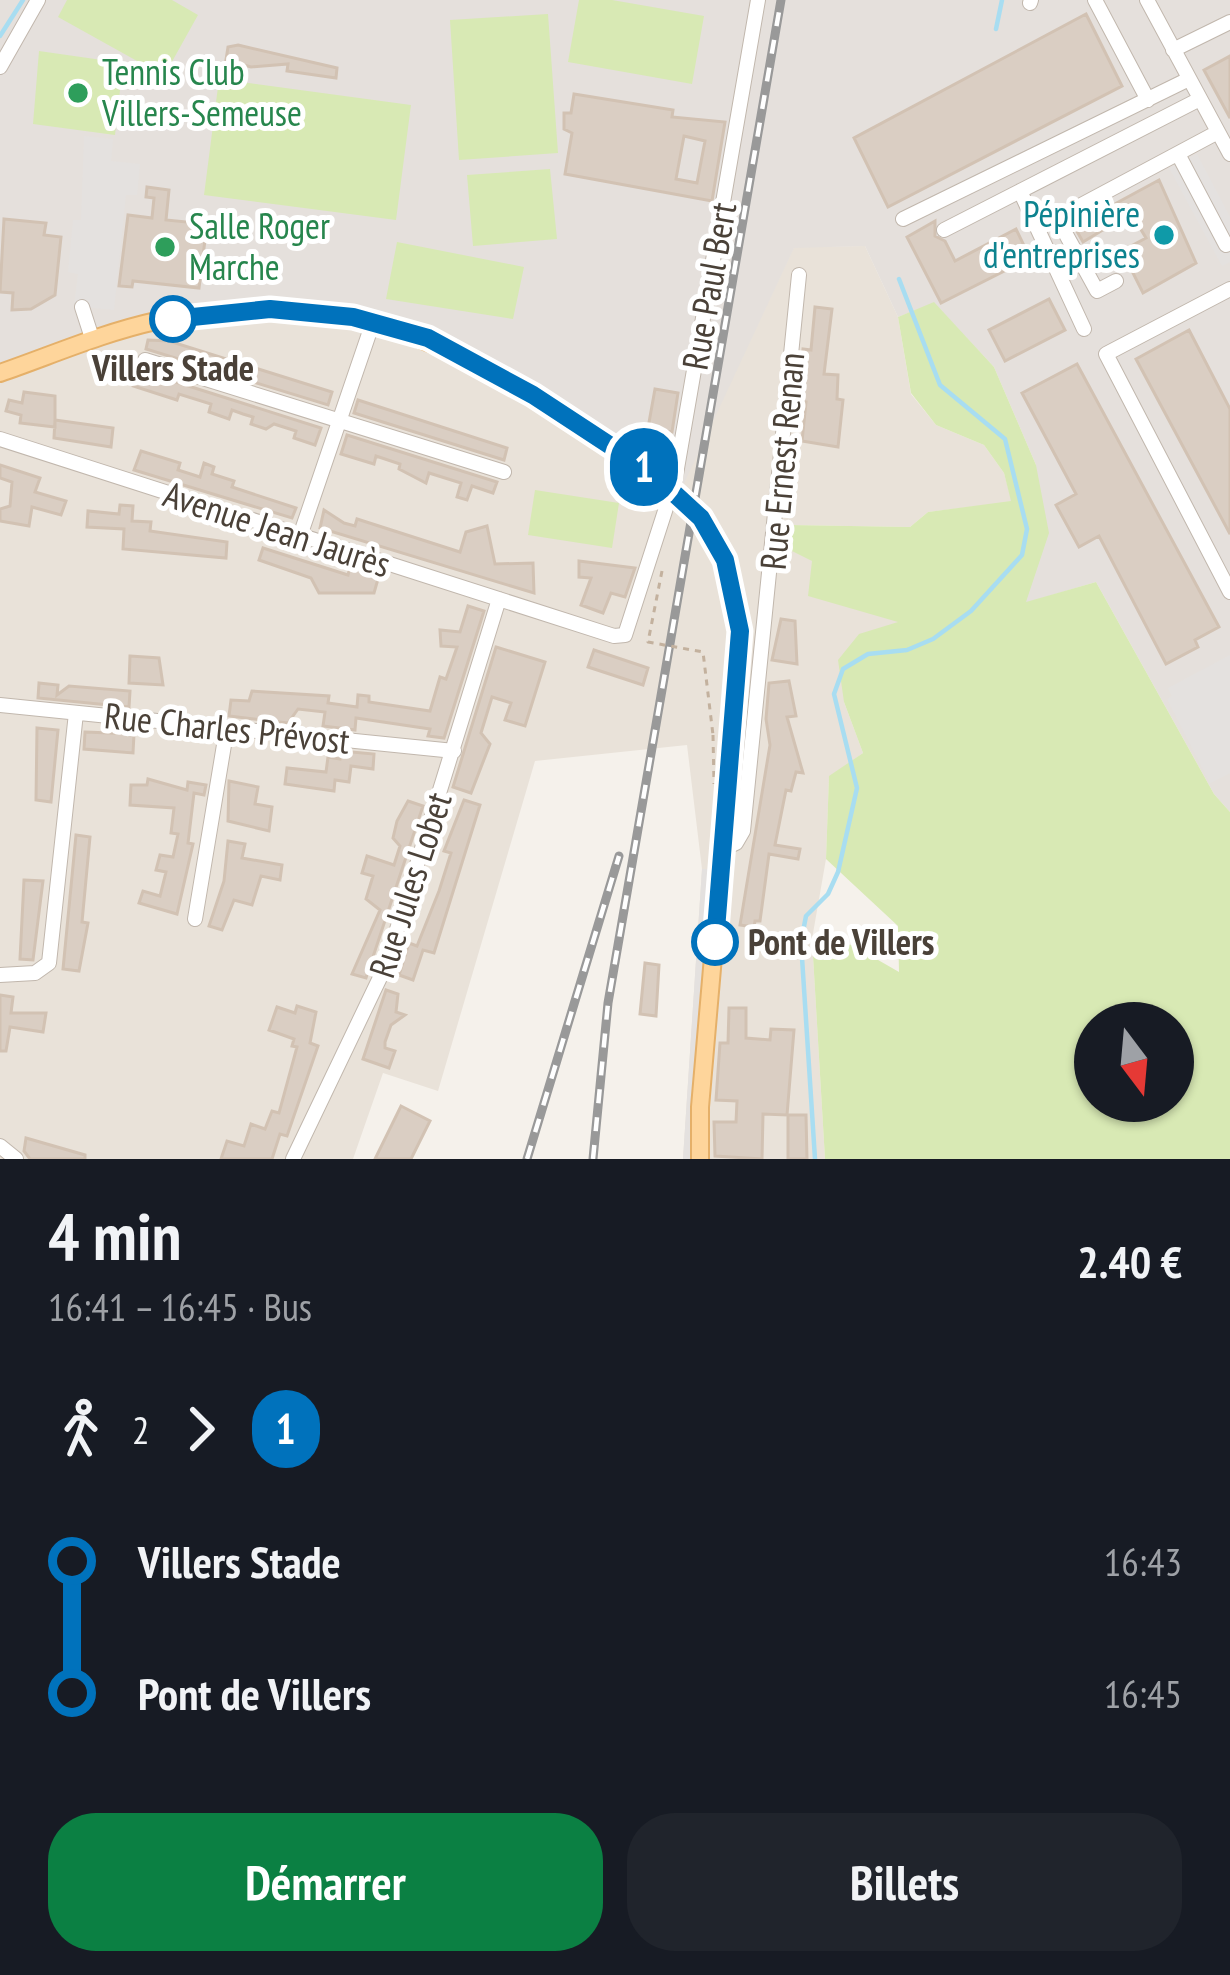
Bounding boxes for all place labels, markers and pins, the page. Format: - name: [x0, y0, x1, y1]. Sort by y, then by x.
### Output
- place label: Tennis Club Villers-Semeuse: [101, 48, 302, 136]
- marker: Tennis Club Villers-Semeuse: [65, 80, 91, 106]
- place label: Pépinière d'entreprises: [983, 190, 1140, 278]
- place label: Salle Roger Marche: [189, 202, 330, 290]
- marker: Pépinière d'entreprises: [1151, 222, 1177, 248]
- marker: Salle Roger Marche: [152, 234, 178, 260]
- marker: Villers Stade: [151, 297, 195, 341]
- place label: Villers Stade: [91, 344, 254, 391]
- place label: Pont de Villers: [748, 918, 934, 965]
- marker: Pont de Villers: [693, 920, 737, 964]

